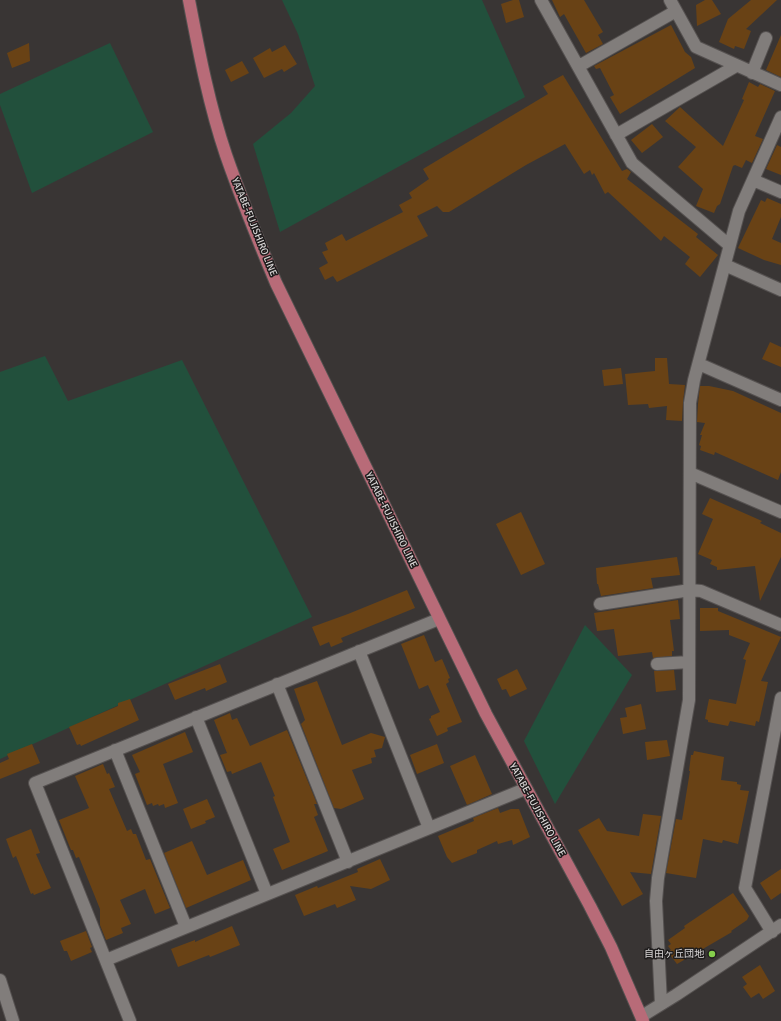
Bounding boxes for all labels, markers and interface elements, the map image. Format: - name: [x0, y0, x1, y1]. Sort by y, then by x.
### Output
- street label: YATABE-FUJISHIRO LINE: [229, 176, 279, 278]
- street label: YATABE-FUJISHIRO LINE: [363, 470, 419, 570]
- street label: YATABE-FUJISHIRO LINE: [506, 761, 568, 859]
- place label: 自由ヶ丘団地: [644, 948, 704, 960]
- marker: 自由ヶ丘団地: [707, 949, 717, 959]

